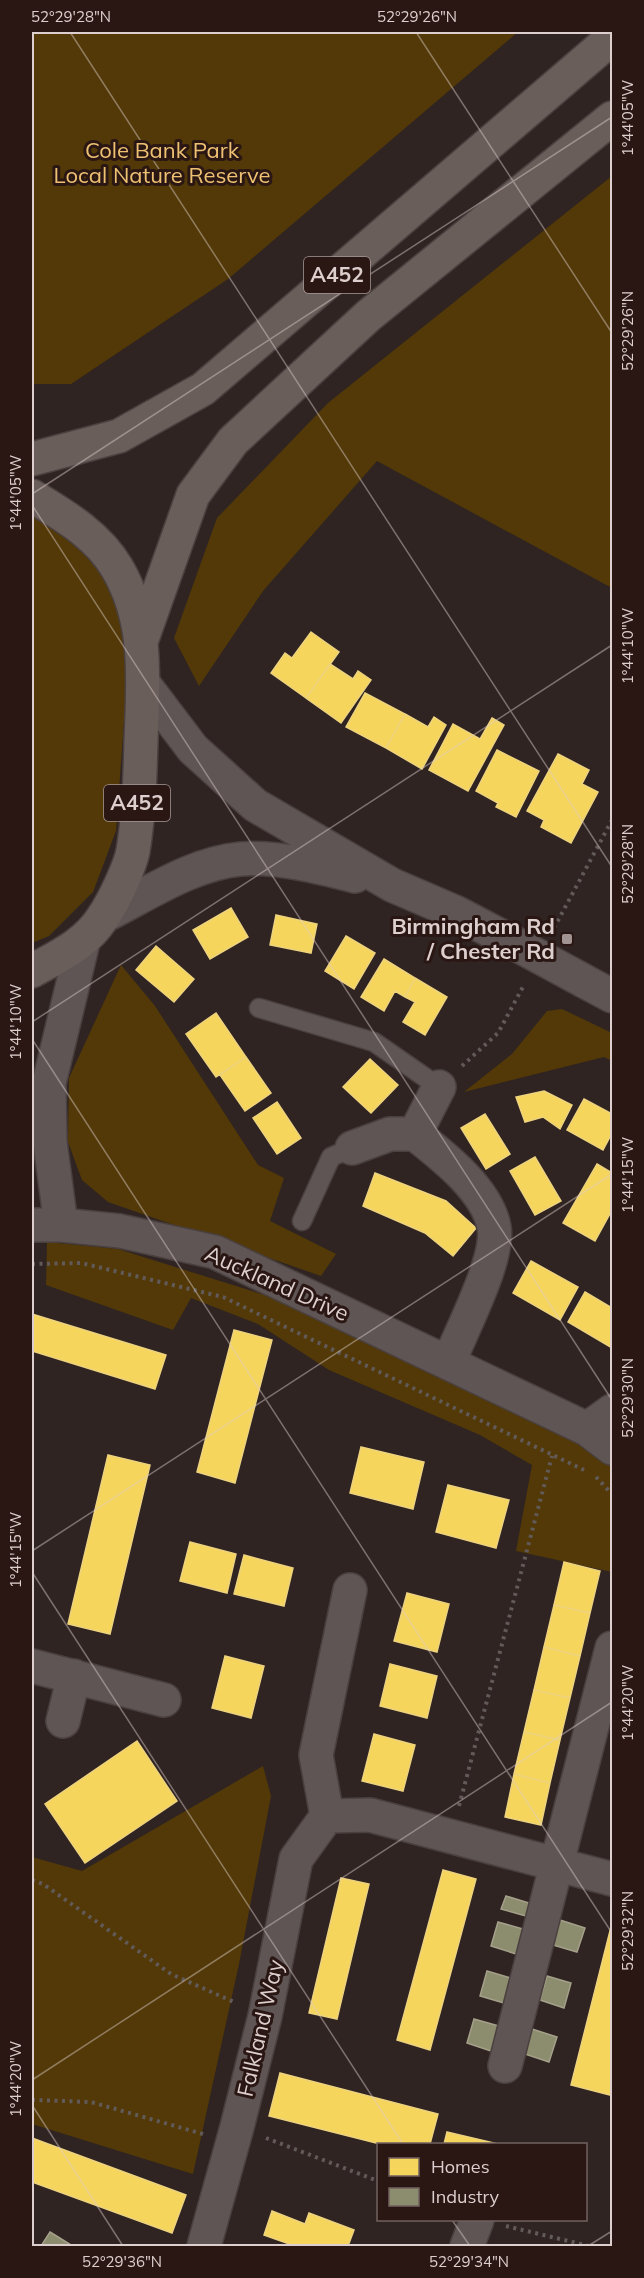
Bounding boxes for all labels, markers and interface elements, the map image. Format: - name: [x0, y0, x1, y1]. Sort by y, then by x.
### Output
- text: 52°29'28"N: [31, 7, 111, 26]
- text: 52°29'26"N: [377, 7, 457, 26]
- text: 1°44'05"W: [618, 79, 637, 156]
- park label: Cole Bank Park Local Nature Reserve: [54, 136, 270, 189]
- road number: A452: [304, 257, 370, 293]
- text: 52°29'26"N: [618, 291, 637, 371]
- text: 1°44'05"W: [6, 454, 25, 531]
- text: 1°44'10"W: [618, 607, 637, 684]
- road number: A452: [104, 785, 170, 821]
- text: 52°29'28"N: [618, 824, 637, 904]
- place label: Birmingham Rd / Chester Rd: [391, 912, 555, 965]
- marker: Birmingham Rd / Chester Rd: [560, 932, 574, 946]
- text: 1°44'10"W: [6, 983, 25, 1060]
- text: 1°44'15"W: [618, 1136, 637, 1213]
- street label: Auckland Drive: [201, 1239, 353, 1327]
- text: 52°29'30"N: [618, 1358, 637, 1438]
- text: 1°44'15"W: [6, 1511, 25, 1588]
- text: 1°44'20"W: [618, 1664, 637, 1741]
- text: 52°29'32"N: [618, 1891, 637, 1971]
- street label: Falkland Way: [231, 1956, 289, 2099]
- text: 1°44'20"W: [6, 2040, 25, 2117]
- legend: [377, 2143, 587, 2221]
- text: Homes: [431, 2155, 490, 2178]
- text: Industry: [431, 2185, 500, 2208]
- text: 52°29'36"N: [82, 2252, 162, 2271]
- text: 52°29'34"N: [429, 2252, 509, 2271]

